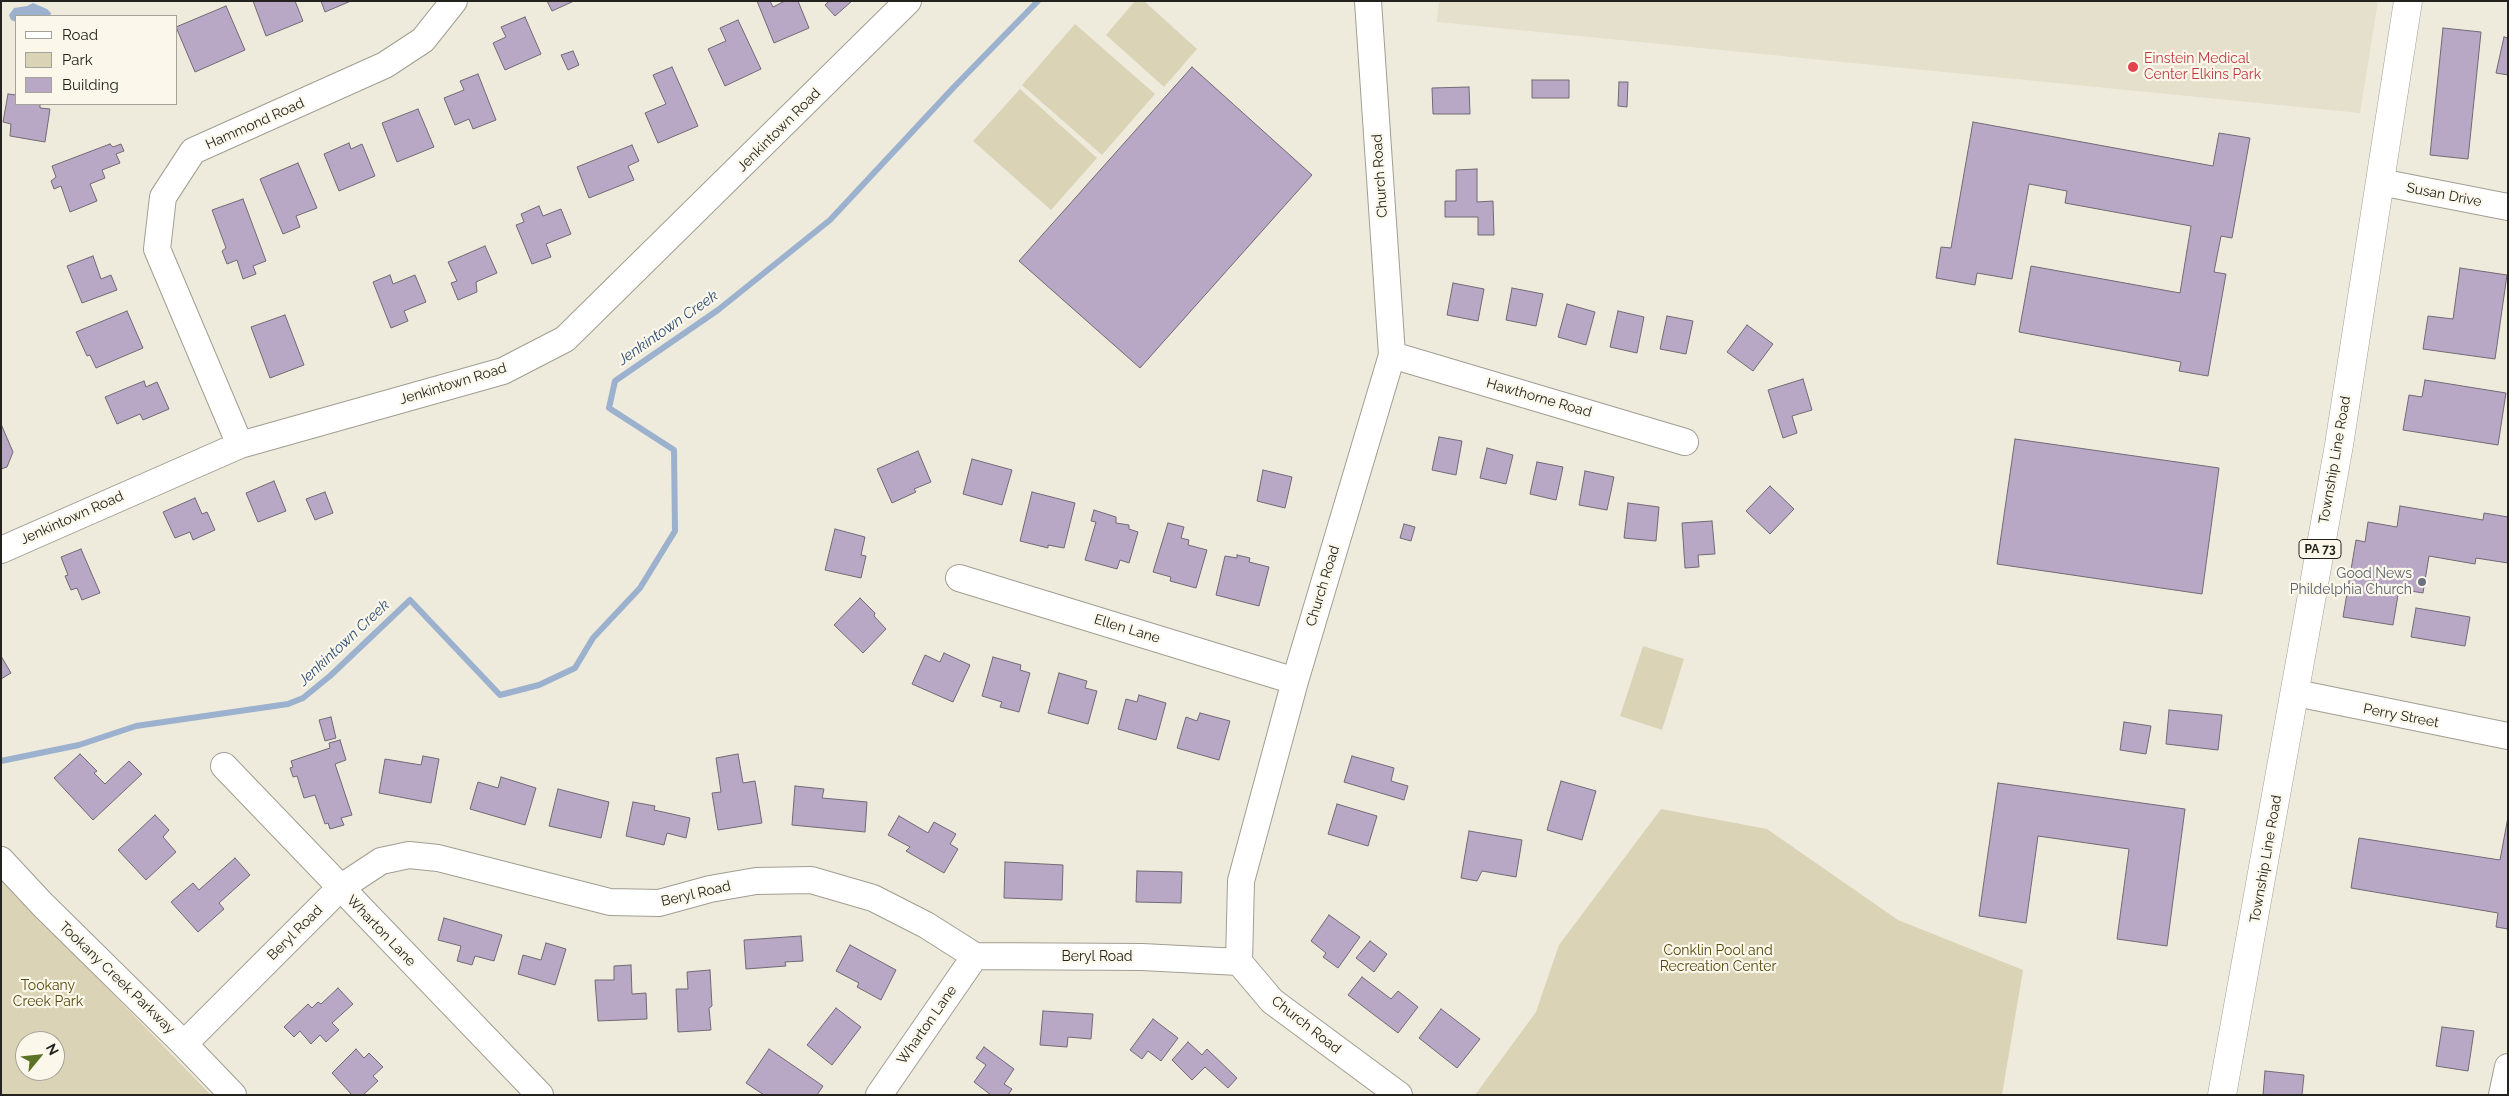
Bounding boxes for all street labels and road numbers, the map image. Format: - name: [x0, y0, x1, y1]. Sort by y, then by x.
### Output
- street label: Jenkintown Road: [734, 85, 824, 175]
- street label: Hammond Road: [203, 95, 307, 153]
- street label: Church Road: [1369, 134, 1391, 218]
- street label: Susan Drive: [2405, 179, 2483, 211]
- street label: Jenkintown Road: [398, 360, 508, 408]
- street label: Hawthorne Road: [1484, 375, 1594, 421]
- street label: Township Line Road: [2315, 395, 2355, 525]
- street label: Jenkintown Road: [18, 488, 126, 548]
- road number: PA 73: [2299, 540, 2341, 558]
- street label: Church Road: [1303, 543, 1343, 629]
- street label: Ellen Lane: [1092, 611, 1162, 647]
- street label: Perry Street: [2362, 700, 2440, 732]
- street label: Township Line Road: [2246, 794, 2286, 924]
- street label: Beryl Road: [660, 878, 732, 910]
- street label: Wharton Lane: [343, 892, 419, 970]
- street label: Beryl Road: [264, 902, 326, 964]
- street label: Tookany Creek Parkway: [56, 918, 178, 1038]
- street label: Beryl Road: [1061, 949, 1133, 965]
- street label: Wharton Lane: [894, 982, 960, 1068]
- street label: Church Road: [1268, 993, 1344, 1057]

